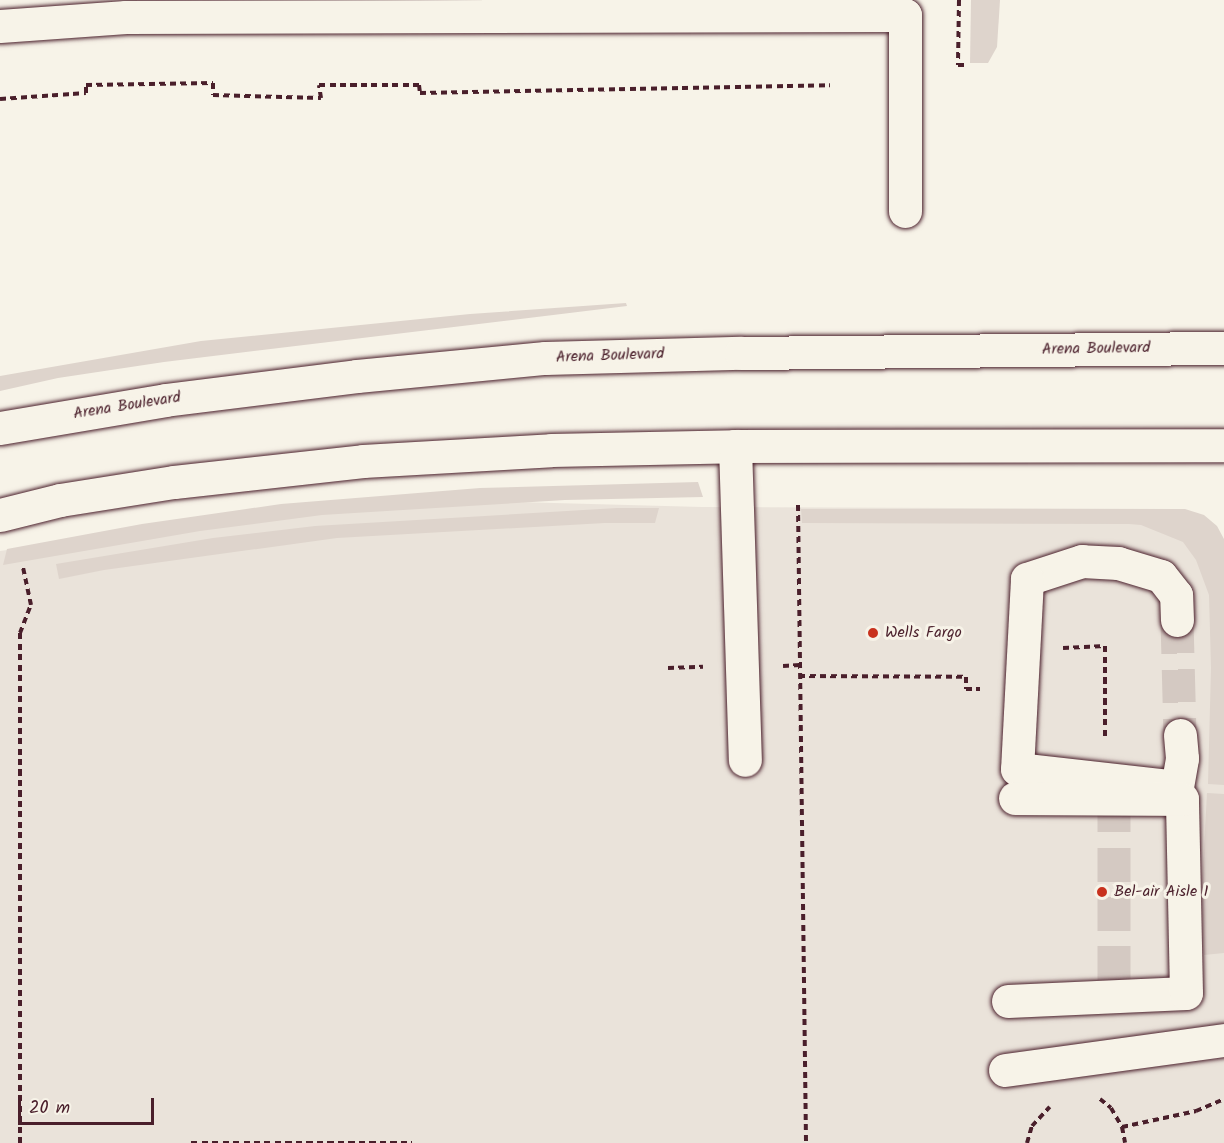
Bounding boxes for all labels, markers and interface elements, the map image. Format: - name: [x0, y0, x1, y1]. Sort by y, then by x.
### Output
- street label: Arena Boulevard: [1042, 338, 1150, 360]
- street label: Arena Boulevard: [555, 345, 665, 367]
- street label: Arena Boulevard: [72, 388, 182, 424]
- place label: Wells Fargo: [885, 623, 962, 643]
- marker: Wells Fargo: [866, 626, 880, 640]
- place label: Bel-air Aisle 1: [1114, 882, 1209, 902]
- marker: Bel-air Aisle 1: [1095, 885, 1109, 899]
- scale bar: [21, 1086, 158, 1124]
- text: 20 m: [29, 1094, 70, 1123]

